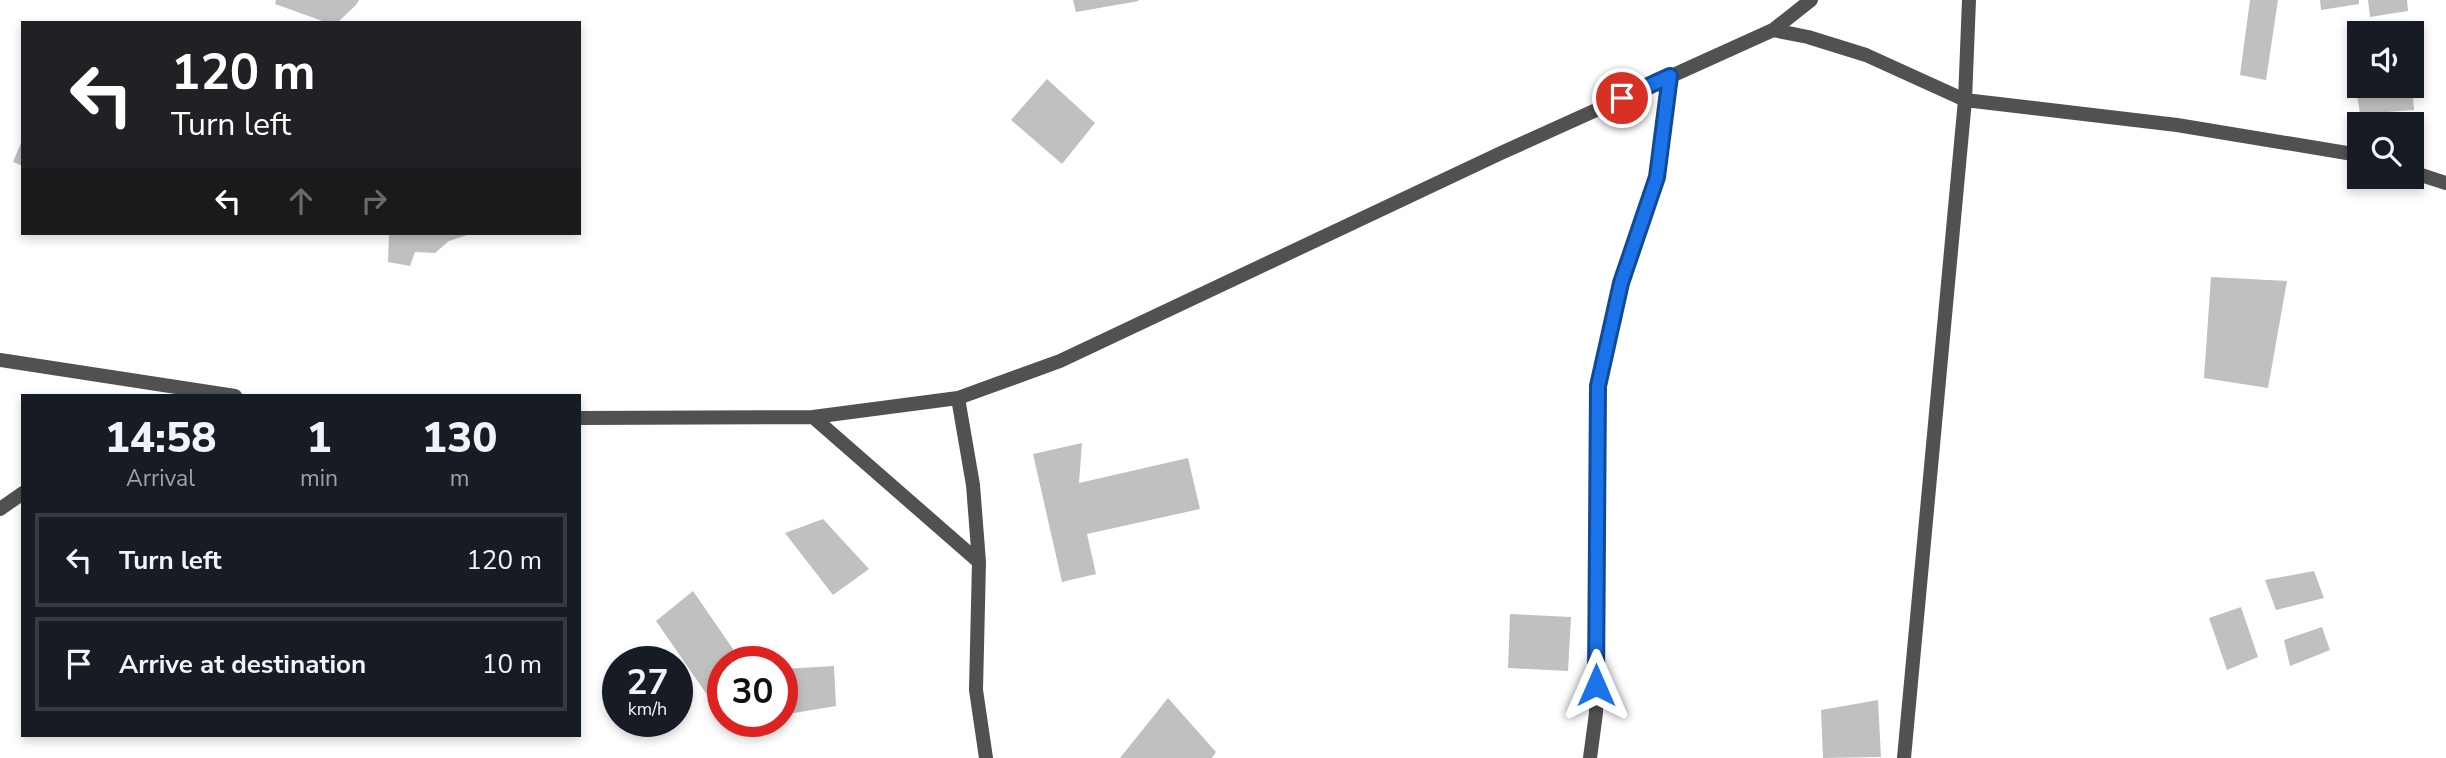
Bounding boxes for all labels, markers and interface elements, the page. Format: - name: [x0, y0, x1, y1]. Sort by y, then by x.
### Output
- map controls: [2347, 21, 2424, 189]
- button: sound: [2347, 21, 2424, 98]
- text: 120 m: [171, 39, 315, 106]
- icon: left: [56, 49, 147, 140]
- pin: [1592, 68, 1652, 128]
- icon: arrive: [1603, 79, 1641, 117]
- text: Turn left: [171, 103, 291, 146]
- button: search: [2347, 112, 2424, 189]
- icon: left: [209, 182, 247, 220]
- icon: ahead: [282, 182, 320, 220]
- icon: right: [355, 182, 393, 220]
- text: 14:58: [105, 410, 216, 467]
- text: 1: [306, 410, 332, 467]
- text: 130: [422, 410, 497, 467]
- text: Arrival: [126, 463, 195, 494]
- text: min: [300, 463, 338, 494]
- text: m: [450, 463, 469, 494]
- icon: left: [60, 541, 98, 579]
- text: Turn left: [119, 543, 222, 578]
- text: 120 m: [466, 543, 542, 578]
- icon: arrive: [60, 645, 98, 683]
- speed limit sign: 30: [707, 646, 798, 737]
- text: Arrive at destination: [119, 647, 366, 682]
- text: 10 m: [482, 647, 542, 682]
- position arrow: [1559, 648, 1633, 722]
- text: 27: [626, 659, 669, 706]
- text: km/h: [628, 697, 667, 721]

